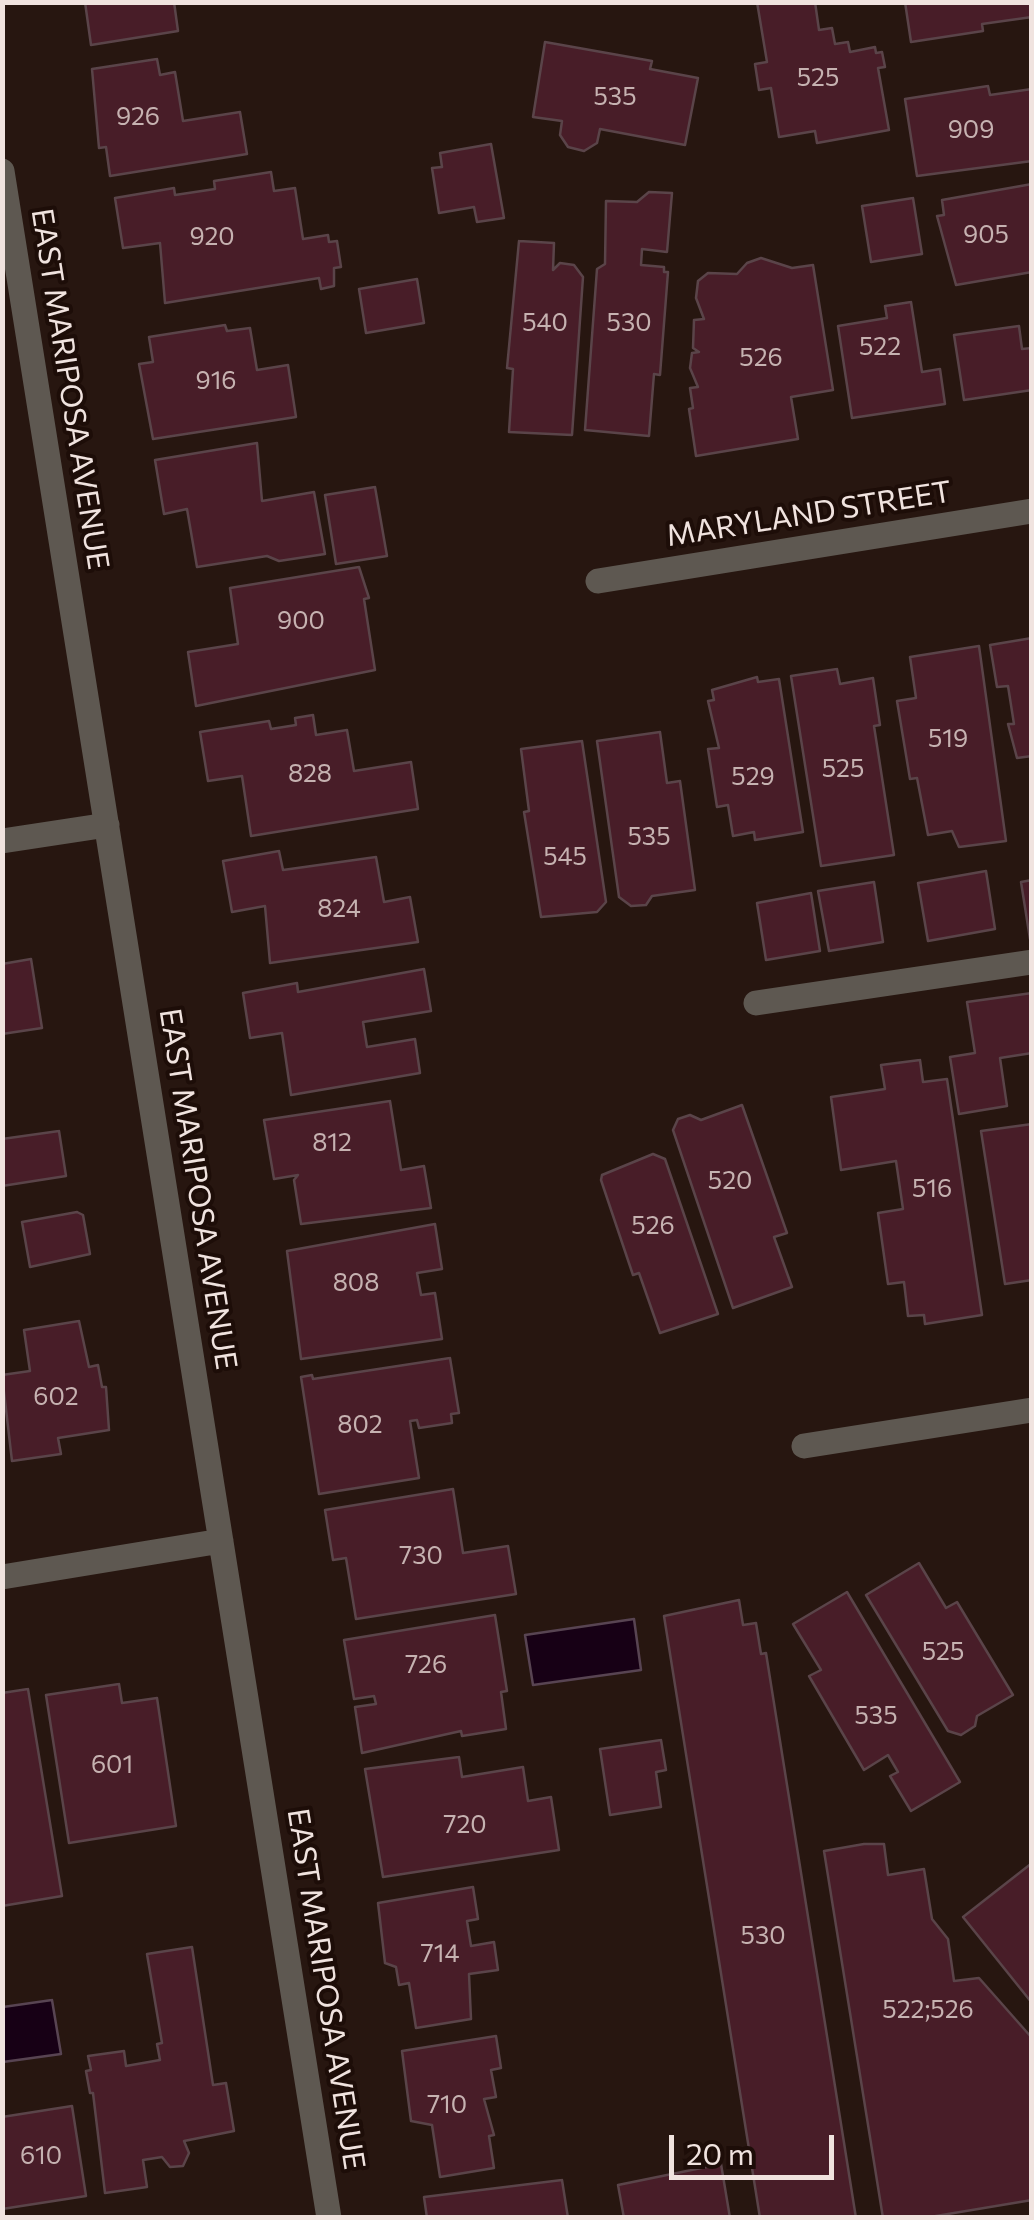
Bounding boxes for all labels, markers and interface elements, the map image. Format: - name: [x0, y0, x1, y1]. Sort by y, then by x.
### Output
- house number: 525: [797, 63, 839, 93]
- house number: 535: [594, 82, 636, 112]
- house number: 926: [116, 102, 160, 132]
- house number: 909: [948, 115, 994, 145]
- street label: EAST MARIPOSA AVENUE: [24, 206, 116, 572]
- house number: 905: [963, 220, 1009, 250]
- house number: 920: [189, 222, 235, 252]
- house number: 540: [522, 308, 568, 338]
- house number: 530: [607, 308, 651, 338]
- house number: 522: [859, 332, 901, 362]
- house number: 526: [739, 343, 783, 373]
- house number: 916: [195, 366, 237, 396]
- street label: MARYLAND STREET: [664, 474, 954, 554]
- house number: 900: [277, 606, 325, 636]
- house number: 519: [928, 724, 968, 754]
- house number: 525: [822, 754, 864, 784]
- house number: 828: [288, 759, 332, 789]
- house number: 529: [731, 762, 775, 792]
- house number: 535: [628, 822, 670, 852]
- house number: 545: [543, 842, 587, 872]
- house number: 824: [317, 894, 361, 924]
- street label: EAST MARIPOSA AVENUE: [152, 1006, 244, 1372]
- house number: 812: [312, 1128, 352, 1158]
- house number: 520: [708, 1166, 752, 1196]
- house number: 516: [912, 1174, 952, 1204]
- house number: 526: [631, 1211, 675, 1241]
- house number: 808: [333, 1268, 379, 1298]
- house number: 602: [33, 1382, 79, 1412]
- house number: 802: [337, 1410, 383, 1440]
- house number: 730: [399, 1541, 443, 1571]
- house number: 525: [922, 1637, 964, 1667]
- house number: 726: [405, 1650, 447, 1680]
- house number: 535: [855, 1701, 897, 1731]
- house number: 601: [91, 1750, 133, 1780]
- street label: EAST MARIPOSA AVENUE: [280, 1806, 372, 2172]
- house number: 720: [443, 1810, 487, 1840]
- house number: 530: [741, 1921, 785, 1951]
- house number: 714: [421, 1939, 459, 1969]
- house number: 522;526: [882, 1995, 974, 2025]
- house number: 710: [427, 2090, 467, 2120]
- scale bar: [674, 2115, 839, 2177]
- text: 20 m: [686, 2134, 754, 2171]
- house number: 610: [20, 2141, 62, 2171]

